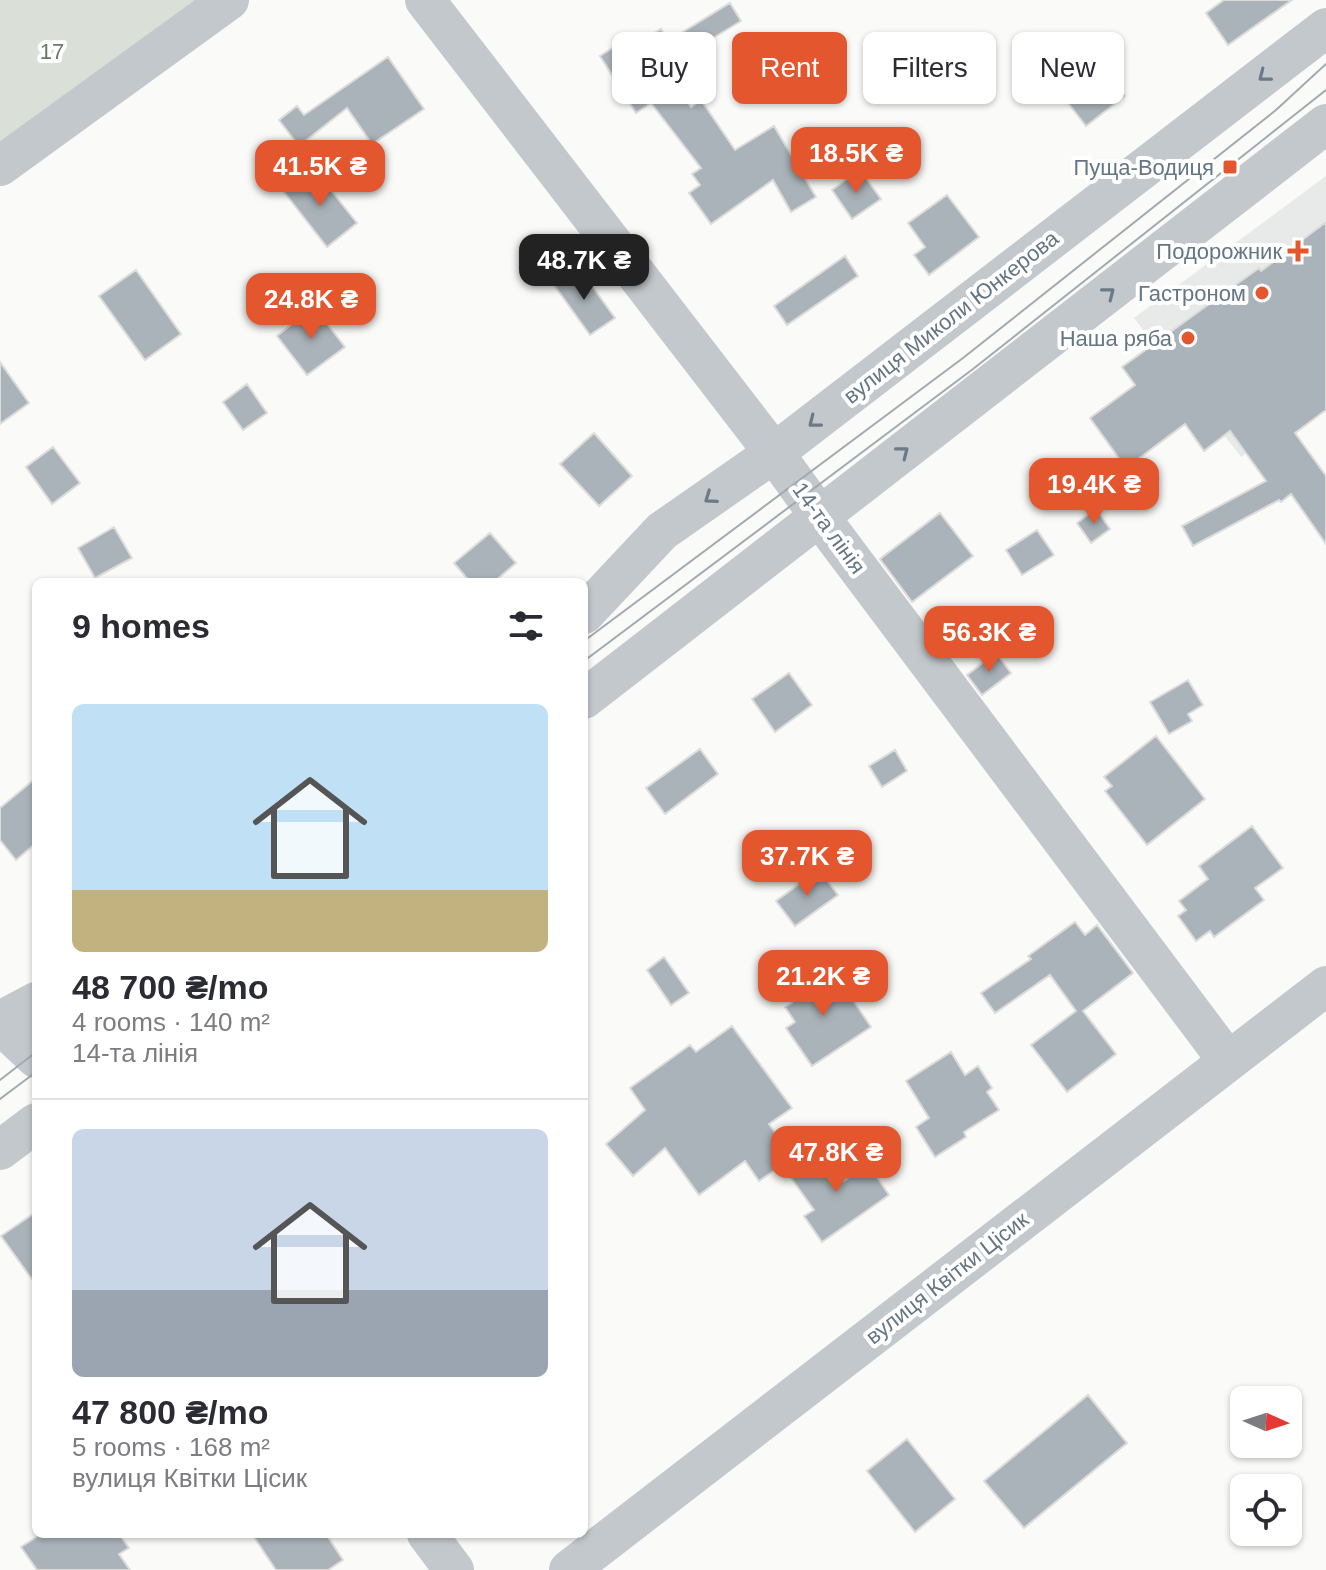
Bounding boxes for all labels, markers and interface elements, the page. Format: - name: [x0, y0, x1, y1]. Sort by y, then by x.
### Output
- chip: Buy: [612, 32, 716, 104]
- chip: Rent: [732, 32, 847, 104]
- chip: Filters: [863, 32, 996, 104]
- chip: New: [1012, 32, 1124, 104]
- park label: 17: [40, 39, 64, 64]
- one-way arrow: [1258, 66, 1273, 80]
- pin: 18.5K ₴: [782, 127, 930, 195]
- text: 18.5K ₴: [809, 138, 903, 168]
- pin: 41.5K ₴: [246, 140, 394, 208]
- text: 41.5K ₴: [273, 151, 367, 181]
- place label: Пуща-Водиця: [1073, 155, 1214, 180]
- marker: Пуща-Водиця: [1221, 158, 1239, 176]
- street label: вулиця Миколи Юнкерова: [839, 225, 1064, 409]
- pin: 48.7K ₴: [510, 234, 658, 302]
- place label: Подорожник: [1156, 239, 1282, 264]
- marker: Подорожник: [1289, 242, 1307, 260]
- text: 48.7K ₴: [537, 245, 631, 275]
- pin: 24.8K ₴: [237, 273, 385, 341]
- place label: Гастроном: [1138, 281, 1246, 306]
- text: 24.8K ₴: [264, 284, 358, 314]
- marker: Гастроном: [1253, 284, 1271, 302]
- one-way arrow: [1100, 288, 1115, 302]
- place label: Наша ряба: [1060, 326, 1173, 351]
- marker: Наша ряба: [1179, 329, 1197, 347]
- one-way arrow: [809, 412, 823, 427]
- one-way arrow: [895, 447, 909, 461]
- pin: 19.4K ₴: [1020, 458, 1168, 526]
- text: 19.4K ₴: [1047, 469, 1141, 499]
- street label: 14-та лінія: [788, 478, 870, 578]
- one-way arrow: [704, 488, 718, 503]
- icon: filters: [504, 604, 548, 648]
- pin: 56.3K ₴: [915, 606, 1063, 674]
- text: 9 homes: [72, 607, 210, 645]
- text: 56.3K ₴: [942, 617, 1036, 647]
- icon: home: [238, 756, 382, 900]
- pin: 37.7K ₴: [733, 830, 881, 898]
- text: 37.7K ₴: [760, 841, 854, 871]
- pin: 21.2K ₴: [749, 950, 897, 1018]
- text: 21.2K ₴: [776, 961, 870, 991]
- text: 48 700 ₴/mo: [72, 968, 269, 1006]
- text: 4 rooms · 140 m²: [72, 1007, 270, 1037]
- text: 14-та лінія: [72, 1038, 198, 1068]
- pin: 47.8K ₴: [762, 1126, 910, 1194]
- text: 47.8K ₴: [789, 1137, 883, 1167]
- icon: home: [238, 1181, 382, 1325]
- street label: вулиця Квітки Цісик: [861, 1207, 1033, 1349]
- north arrow: [1230, 1386, 1302, 1458]
- map controls: [1230, 1386, 1302, 1546]
- text: 47 800 ₴/mo: [72, 1393, 269, 1431]
- text: 5 rooms · 168 m²: [72, 1432, 270, 1462]
- text: вулиця Квітки Цісик: [72, 1463, 307, 1493]
- button: locate: [1230, 1474, 1302, 1546]

